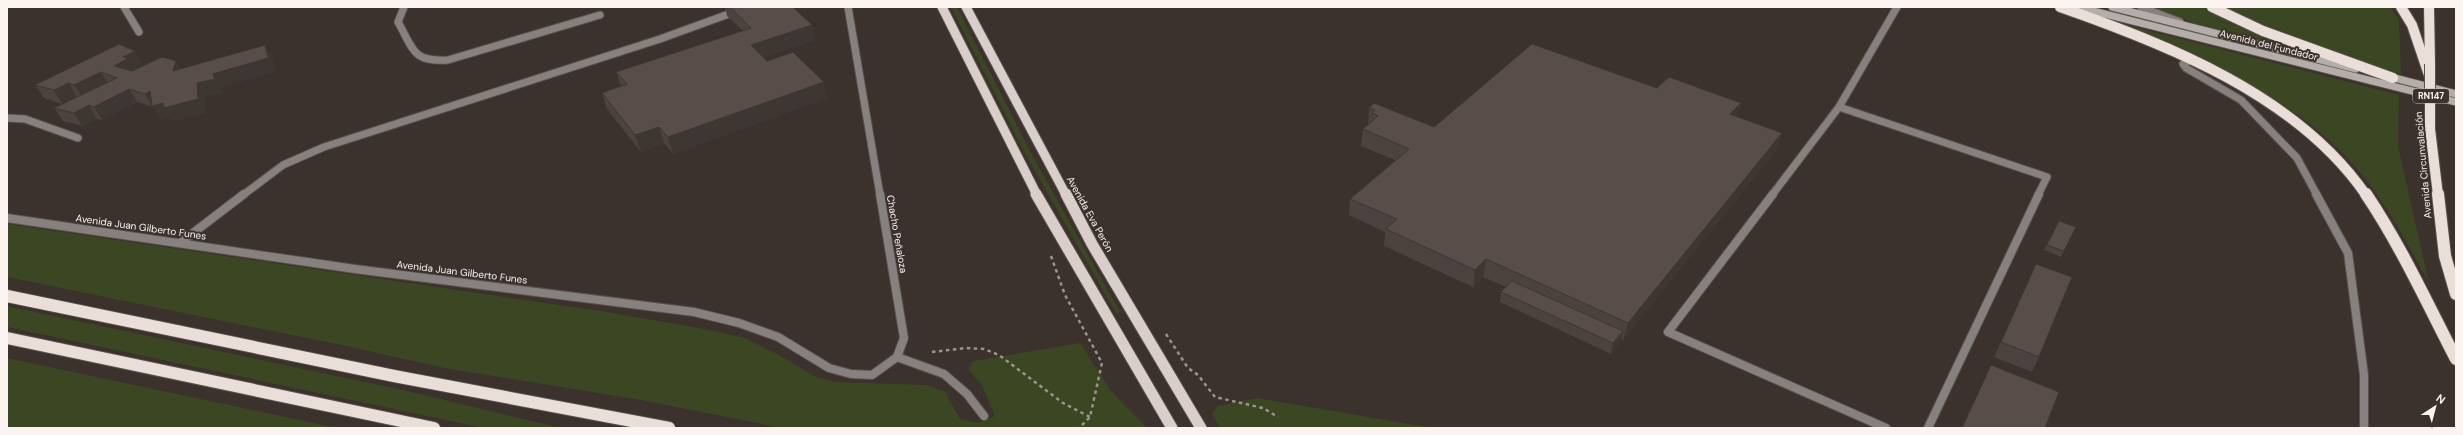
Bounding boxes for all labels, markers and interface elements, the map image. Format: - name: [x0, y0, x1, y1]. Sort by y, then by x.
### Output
- street label: Avenida del Fundador: [2219, 27, 2320, 64]
- road number: RN147: [2413, 89, 2449, 103]
- street label: Avenida Circunvalación: [2412, 111, 2434, 219]
- street label: Avenida Eva Perón: [1064, 174, 1116, 254]
- street label: Chacho Peñaloza: [884, 194, 910, 274]
- street label: Avenida Juan Gilberto Funes: [75, 211, 207, 243]
- street label: Avenida Juan Gilberto Funes: [396, 258, 528, 286]
- north arrow: [2415, 387, 2455, 427]
- text: N: [2434, 391, 2448, 407]

